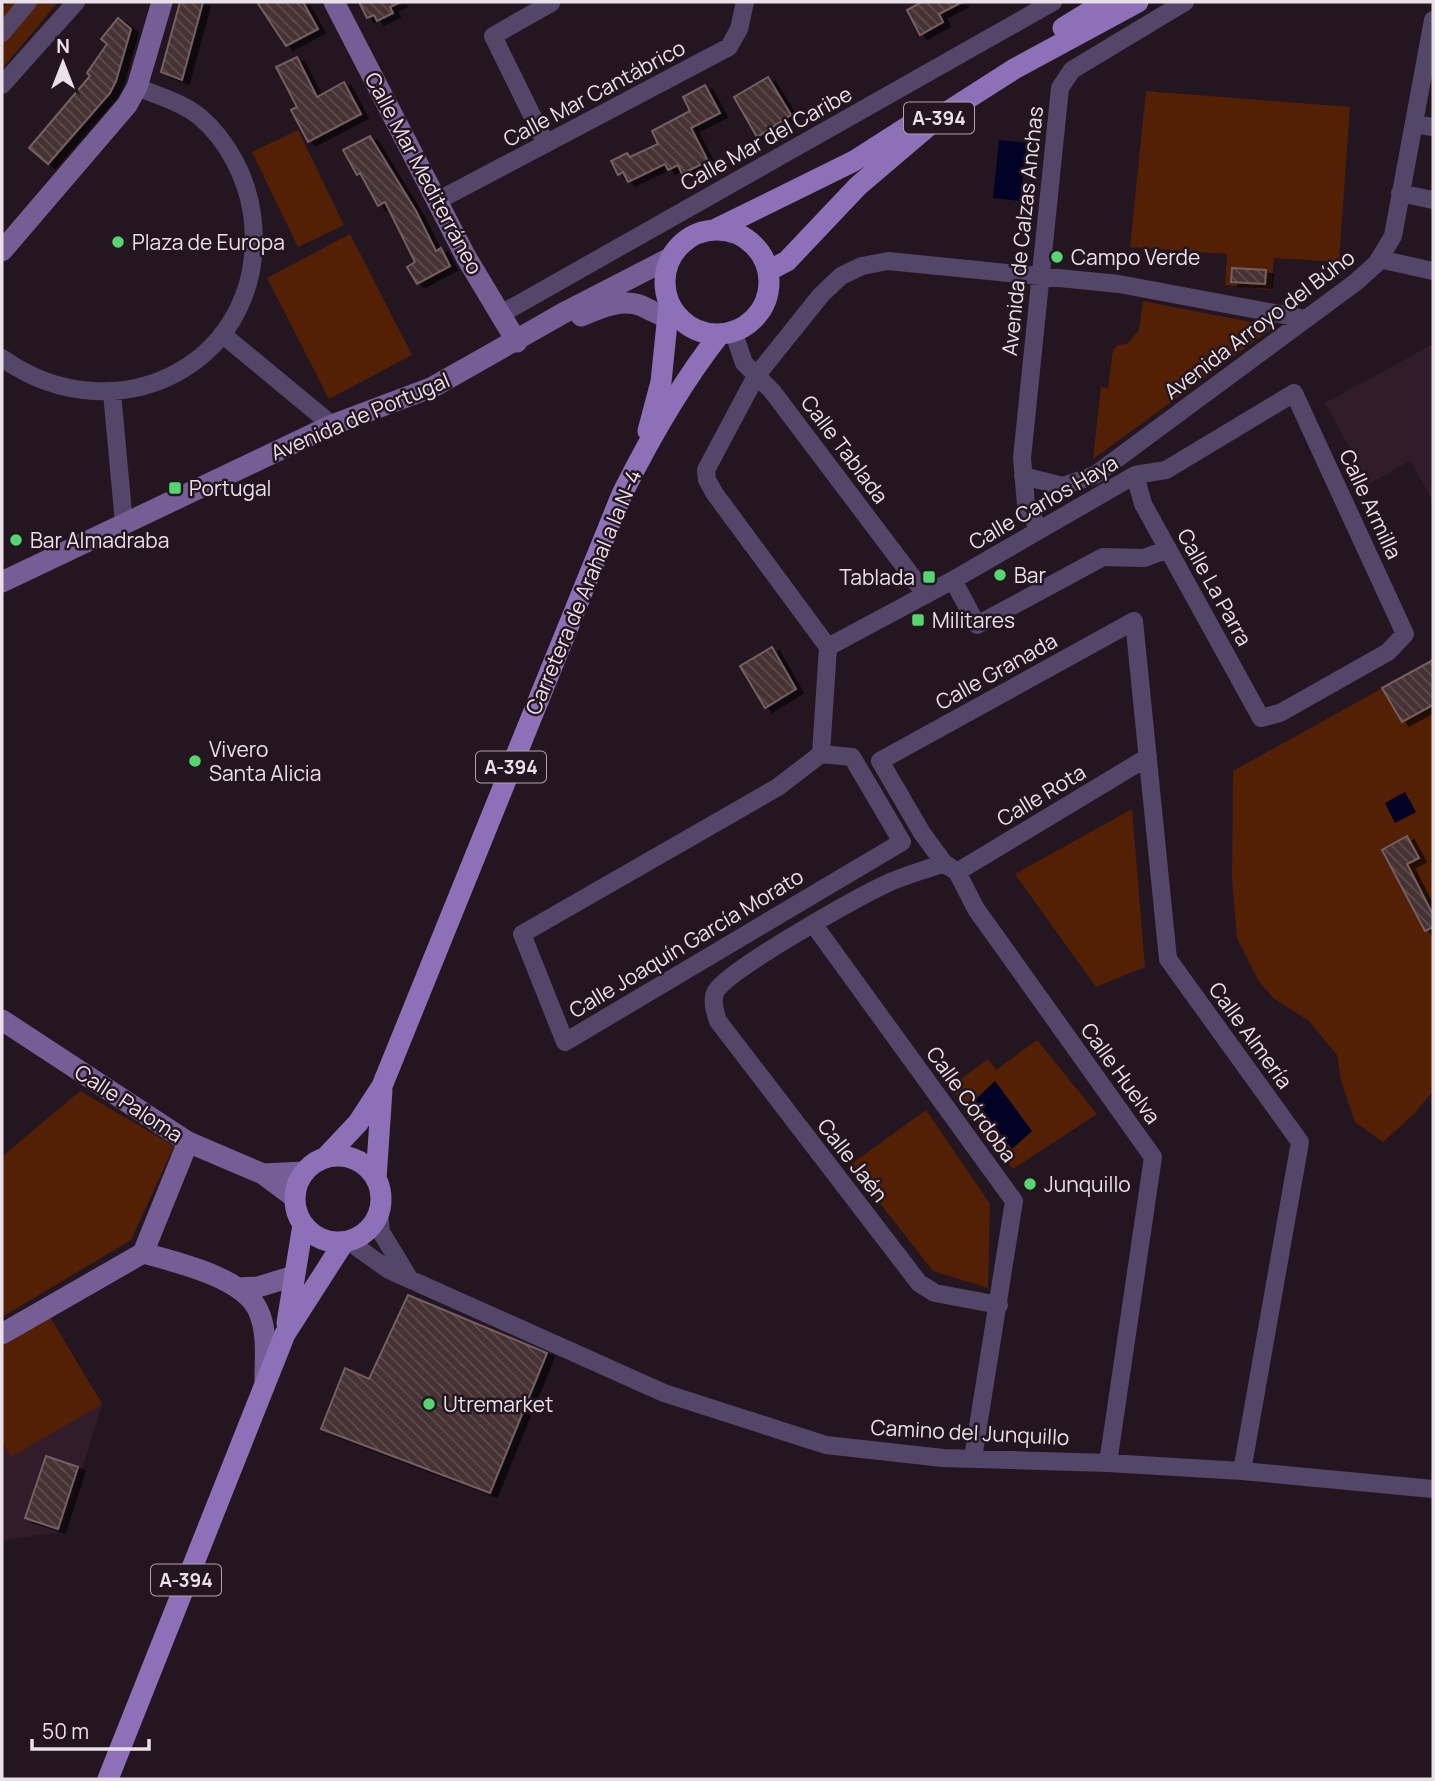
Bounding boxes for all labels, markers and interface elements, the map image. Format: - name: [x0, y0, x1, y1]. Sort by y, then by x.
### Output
- north arrow: [28, 28, 98, 98]
- text: N: [56, 33, 70, 59]
- street label: Calle Mar Cantábrico: [498, 33, 690, 153]
- street label: Calle Mar Mediterráneo: [359, 67, 489, 279]
- street label: Calle Mar del Caribe: [675, 79, 857, 197]
- road number: A-394: [904, 102, 974, 134]
- street label: Avenida de Calzas Anchas: [995, 105, 1049, 357]
- place label: Plaza de Europa: [132, 228, 285, 256]
- marker: Plaza de Europa: [110, 234, 126, 250]
- place label: Campo Verde: [1071, 243, 1200, 271]
- street label: Avenida Arroyo del Búho: [1158, 243, 1360, 405]
- marker: Campo Verde: [1049, 249, 1065, 265]
- street label: Avenida de Portugal: [266, 366, 454, 466]
- street label: Calle Tablada: [795, 389, 895, 509]
- street label: Calle Armilla: [1333, 445, 1409, 563]
- street label: Calle Carlos Haya: [964, 448, 1122, 556]
- street label: Carretera de Arahal a la N-4: [519, 465, 647, 719]
- place label: Portugal: [189, 474, 272, 502]
- marker: Portugal: [167, 480, 183, 496]
- street label: Calle La Parra: [1171, 523, 1259, 651]
- place label: Bar Almadraba: [30, 526, 169, 554]
- marker: Bar Almadraba: [8, 532, 24, 548]
- place label: Bar: [1014, 561, 1047, 589]
- place label: Tablada: [839, 563, 915, 591]
- marker: Bar: [992, 567, 1008, 583]
- marker: Tablada: [921, 569, 937, 585]
- place label: Militares: [932, 606, 1015, 634]
- marker: Militares: [910, 612, 926, 628]
- street label: Calle Granada: [930, 626, 1062, 716]
- place label: Vivero Santa Alicia: [209, 735, 321, 787]
- road number: A-394: [476, 752, 546, 782]
- marker: Vivero Santa Alicia: [187, 753, 203, 769]
- street label: Calle Rota: [991, 758, 1091, 832]
- street label: Calle Joaquín García Morato: [564, 862, 808, 1024]
- street label: Calle Almería: [1203, 976, 1299, 1094]
- street label: Calle Huelva: [1075, 1017, 1167, 1129]
- street label: Calle Córdoba: [920, 1040, 1024, 1168]
- street label: Calle Paloma: [70, 1058, 188, 1148]
- street label: Calle Jaén: [812, 1112, 894, 1208]
- place label: Junquillo: [1044, 1170, 1131, 1198]
- marker: Junquillo: [1022, 1176, 1038, 1192]
- place label: Utremarket: [443, 1390, 553, 1418]
- marker: Utremarket: [421, 1396, 437, 1412]
- street label: Camino del Junquillo: [870, 1413, 1070, 1451]
- road number: A-394: [151, 1564, 221, 1596]
- scale bar: [32, 1708, 149, 1752]
- text: 50 m: [42, 1717, 89, 1745]

